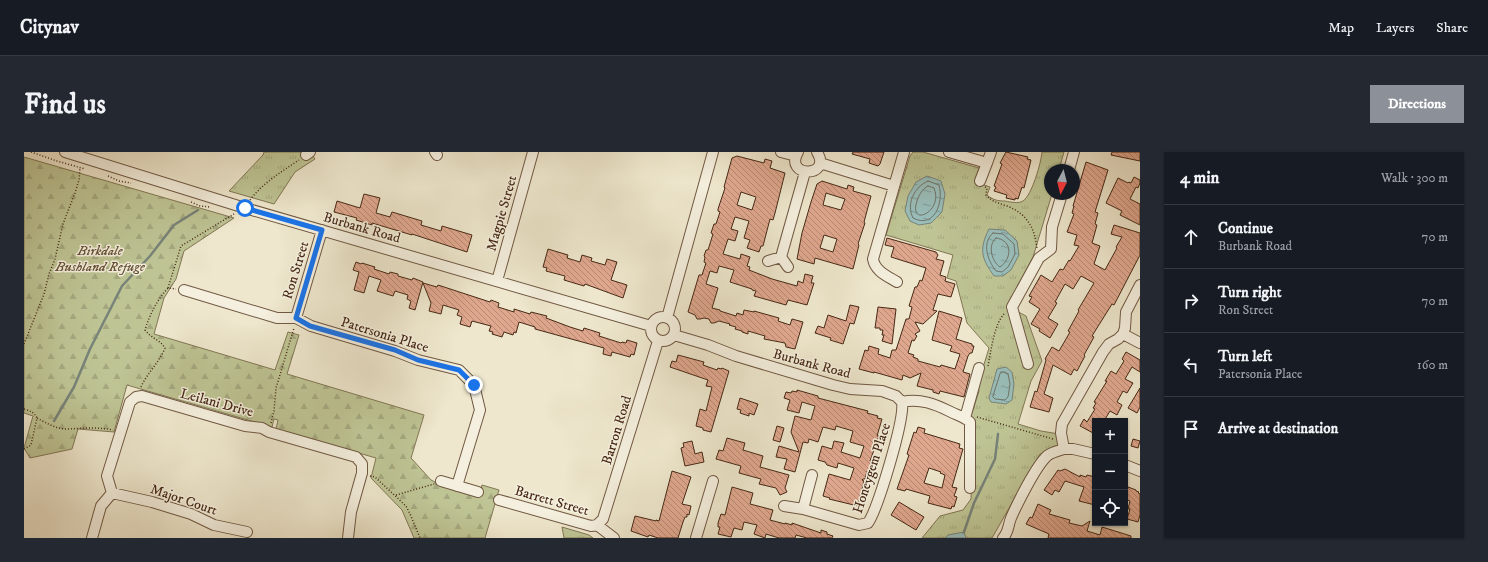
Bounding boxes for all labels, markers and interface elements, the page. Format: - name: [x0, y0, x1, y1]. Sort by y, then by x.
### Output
- text: Citynav: [20, 16, 79, 39]
- text: Map: [1328, 19, 1354, 37]
- text: Layers: [1376, 19, 1414, 37]
- text: Share: [1436, 19, 1468, 37]
- button: Directions: [1370, 85, 1464, 123]
- text: Find us: [24, 87, 106, 122]
- north arrow: [1044, 164, 1080, 200]
- text: 4 min: [1180, 167, 1219, 189]
- text: Walk · 300 m: [1381, 170, 1448, 186]
- street label: Magpie Street: [483, 173, 522, 253]
- route start: [236, 199, 254, 217]
- street label: Burbank Road: [321, 208, 402, 248]
- text: Continue: [1218, 219, 1273, 238]
- icon: ahead: [1180, 226, 1202, 248]
- text: 70 m: [1422, 229, 1448, 245]
- text: Burbank Road: [1218, 238, 1292, 254]
- street label: Ron Street: [279, 239, 313, 301]
- park label: Birkdale Bushland Refuge: [54, 242, 146, 276]
- text: Turn right: [1218, 283, 1281, 302]
- icon: right: [1180, 290, 1202, 312]
- text: 70 m: [1422, 293, 1448, 309]
- text: Ron Street: [1218, 302, 1273, 318]
- street label: Patersonia Place: [339, 313, 431, 357]
- street label: Burbank Road: [771, 345, 853, 383]
- text: Turn left: [1218, 347, 1272, 366]
- icon: left: [1180, 354, 1202, 376]
- text: 160 m: [1417, 357, 1448, 373]
- text: Patersonia Place: [1218, 366, 1302, 382]
- route end: [465, 376, 483, 394]
- street label: Leilani Drive: [178, 385, 255, 421]
- street label: Barron Road: [598, 394, 636, 467]
- map controls: [1092, 418, 1128, 526]
- button: +: [1092, 418, 1128, 454]
- icon: arrive: [1180, 418, 1202, 440]
- text: Arrive at destination: [1218, 419, 1338, 438]
- street label: Honeygem Place: [849, 421, 895, 516]
- button: −: [1092, 454, 1128, 490]
- street label: Major Court: [148, 480, 220, 520]
- street label: Barrett Street: [513, 482, 591, 520]
- button: locate: [1092, 490, 1128, 526]

